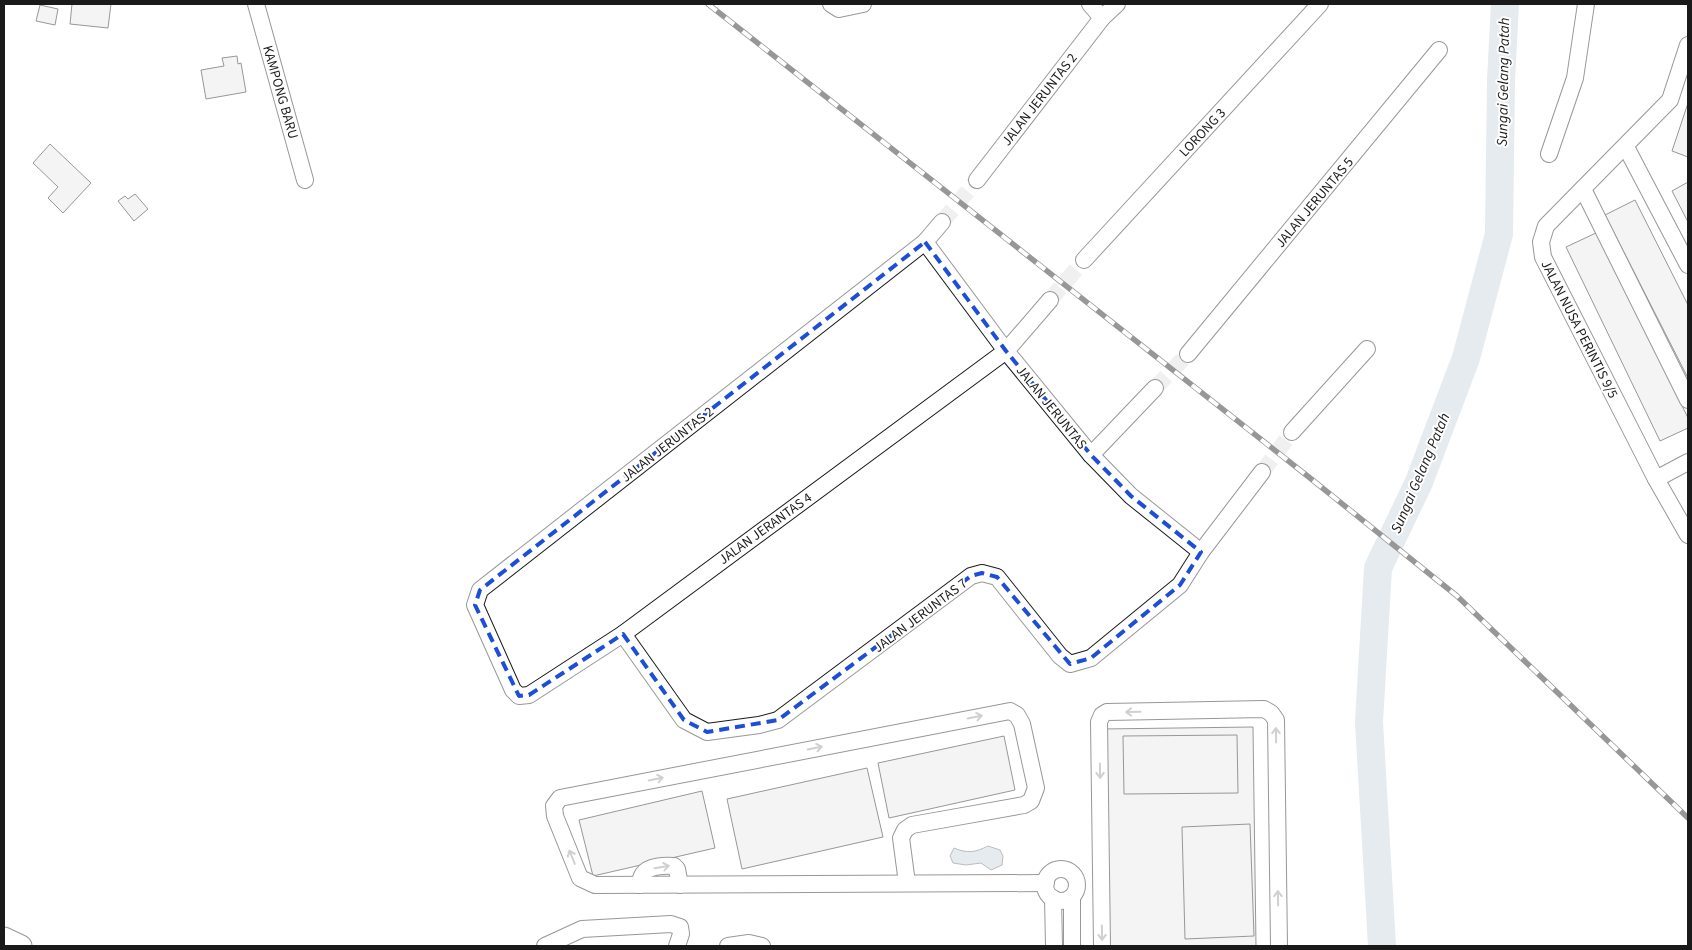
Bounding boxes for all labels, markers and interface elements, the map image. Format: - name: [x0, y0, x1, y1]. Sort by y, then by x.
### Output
- water label: Sungai Gelang Patah: [1492, 17, 1515, 147]
- street label: KAMPONG BARU: [257, 43, 303, 141]
- street label: JALAN JERUNTAS 2: [997, 49, 1082, 150]
- street label: LORONG 3: [1175, 104, 1231, 162]
- street label: JALAN JERUNTAS 5: [1271, 153, 1359, 252]
- street label: JALAN NUSA PERINTIS 9/5: [1536, 257, 1623, 402]
- street label: JALAN JERUNTAS: [1011, 361, 1091, 454]
- street label: JALAN JERUNTAS 2: [617, 402, 718, 487]
- water label: Sungai Gelang Patah: [1386, 410, 1455, 537]
- street label: JALAN JERANTAS 4: [715, 488, 816, 570]
- street label: JALAN JERUNTAS 7: [870, 574, 972, 658]
- one-way arrow: [1125, 707, 1142, 717]
- one-way arrow: [966, 711, 982, 721]
- one-way arrow: [1271, 727, 1281, 744]
- one-way arrow: [807, 743, 823, 752]
- one-way arrow: [1095, 763, 1104, 779]
- one-way arrow: [647, 774, 663, 784]
- one-way arrow: [566, 850, 575, 865]
- one-way arrow: [653, 861, 669, 871]
- one-way arrow: [1273, 890, 1283, 906]
- one-way arrow: [1097, 925, 1107, 941]

